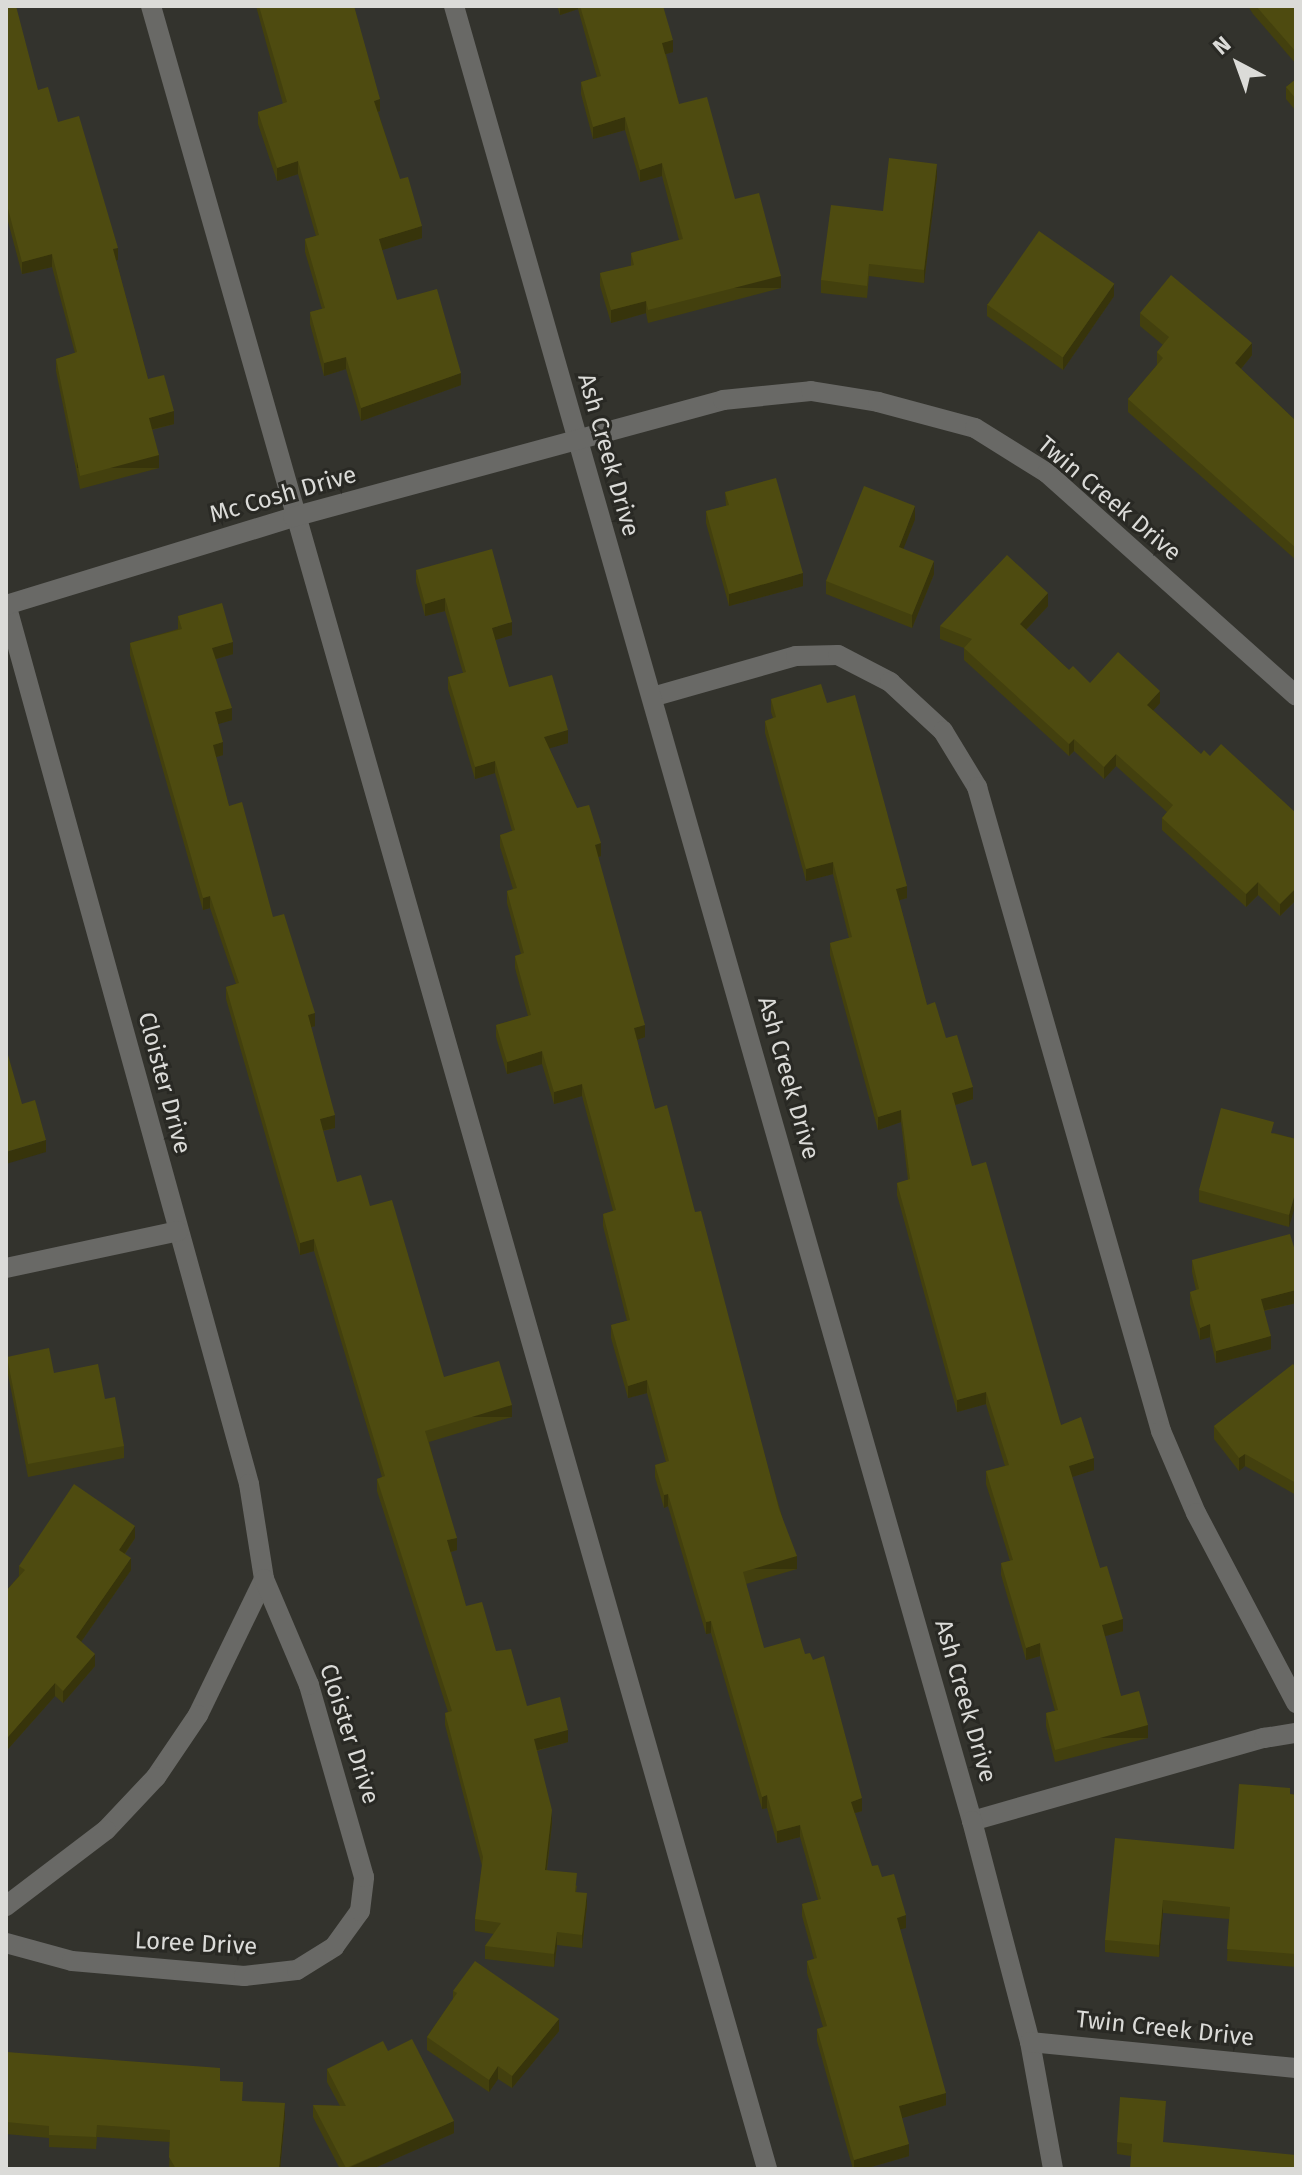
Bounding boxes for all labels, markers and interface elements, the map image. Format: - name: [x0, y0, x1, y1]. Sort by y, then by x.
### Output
- north arrow: [1198, 24, 1278, 104]
- text: N: [1208, 31, 1236, 60]
- street label: Ash Creek Drive: [571, 370, 645, 540]
- street label: Twin Creek Drive: [1031, 431, 1187, 567]
- street label: Mc Cosh Drive: [206, 460, 360, 530]
- street label: Ash Creek Drive: [751, 993, 825, 1163]
- street label: Cloister Drive: [131, 1009, 197, 1157]
- street label: Ash Creek Drive: [928, 1616, 1002, 1786]
- street label: Cloister Drive: [313, 1660, 385, 1808]
- street label: Loree Drive: [134, 1926, 258, 1962]
- street label: Twin Creek Drive: [1075, 2005, 1255, 2053]

